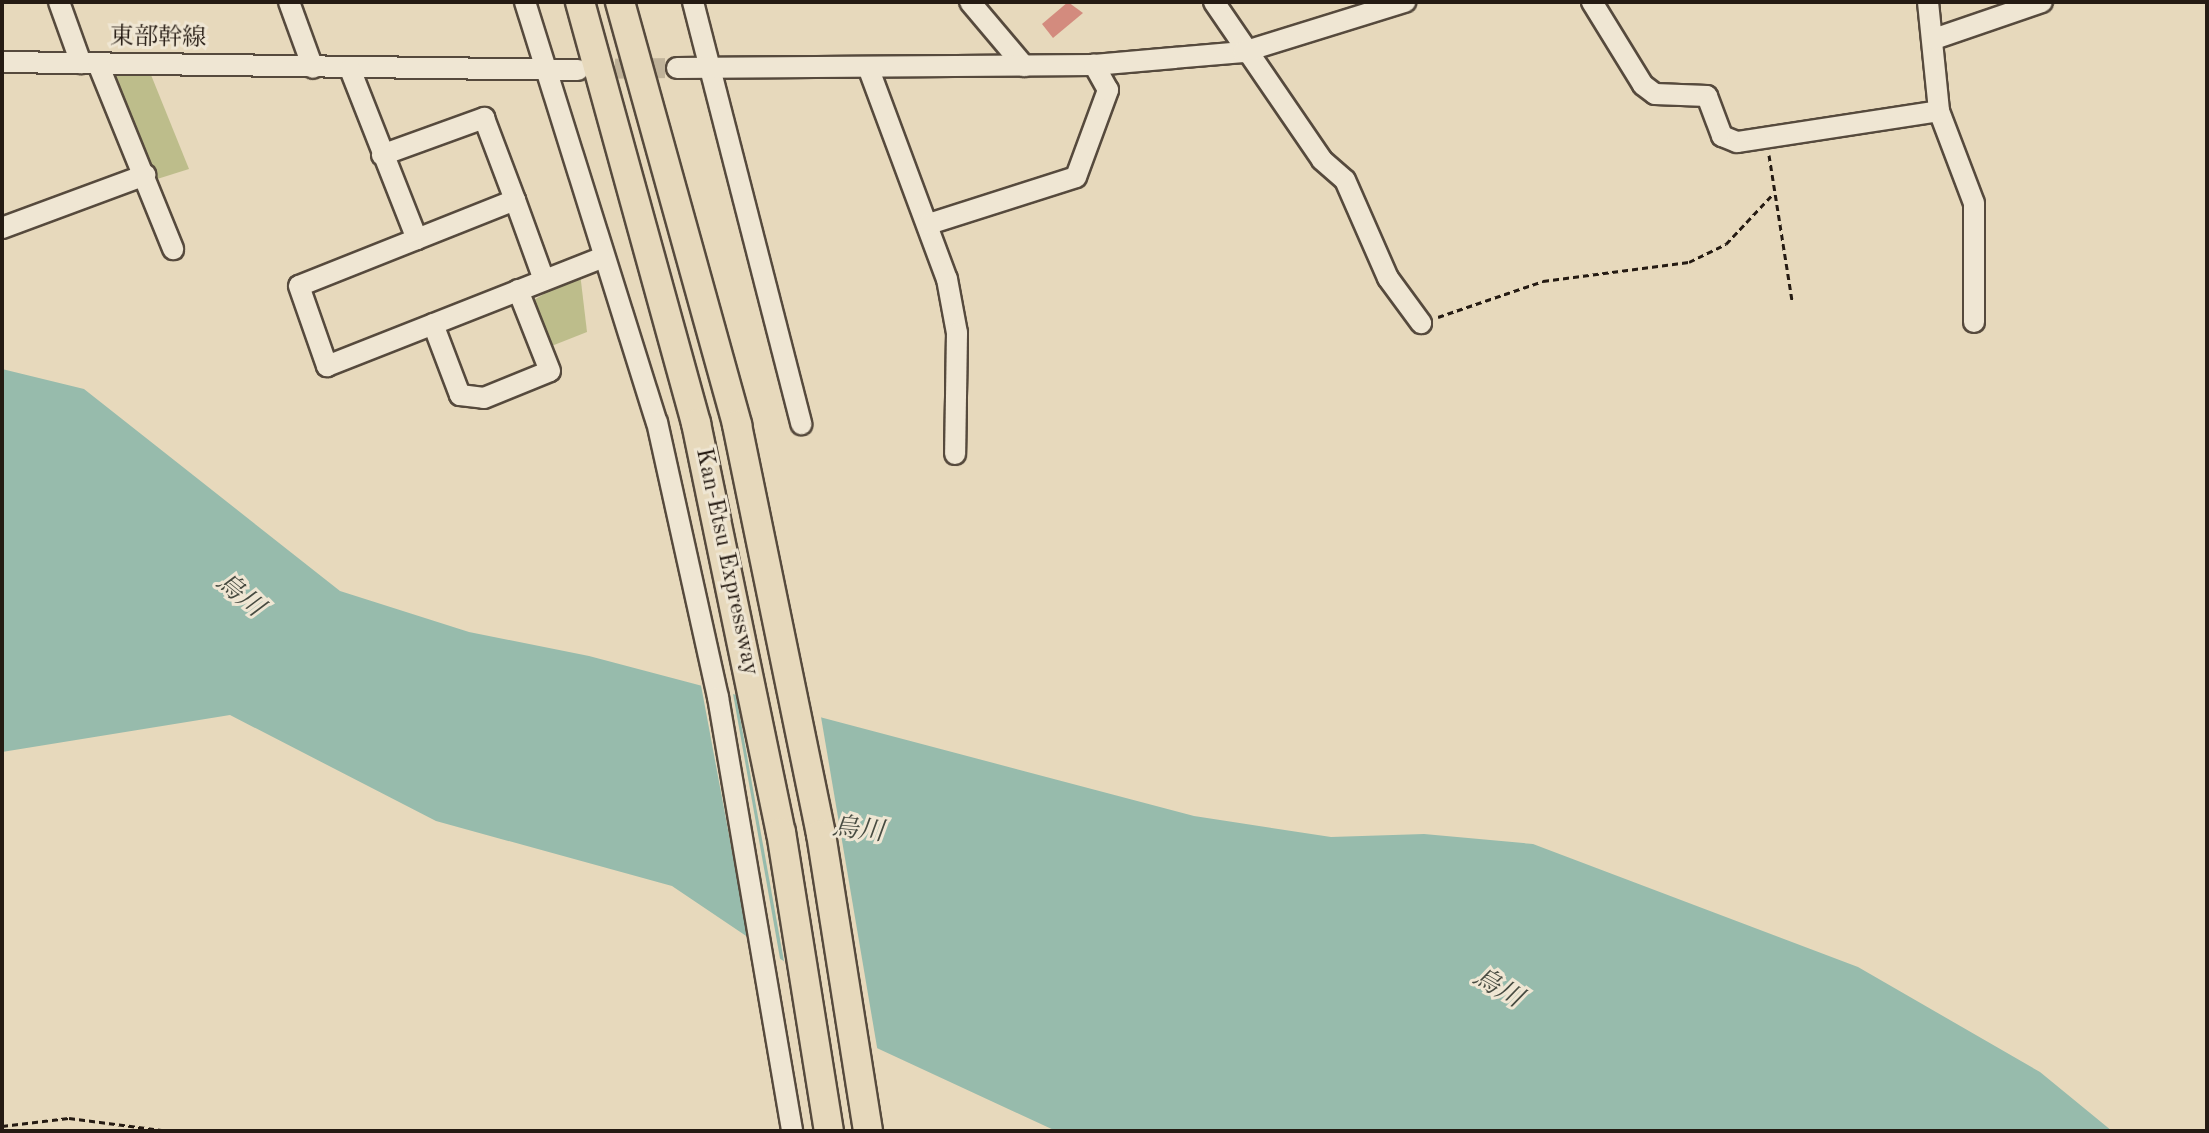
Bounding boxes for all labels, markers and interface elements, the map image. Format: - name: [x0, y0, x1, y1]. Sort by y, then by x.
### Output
- street label: 東部幹線: [110, 24, 206, 54]
- street label: Kan-Etsu Expressway: [688, 446, 764, 678]
- water label: 烏川: [209, 568, 269, 624]
- water label: 烏川: [831, 813, 885, 849]
- water label: 烏川: [1467, 962, 1527, 1016]

